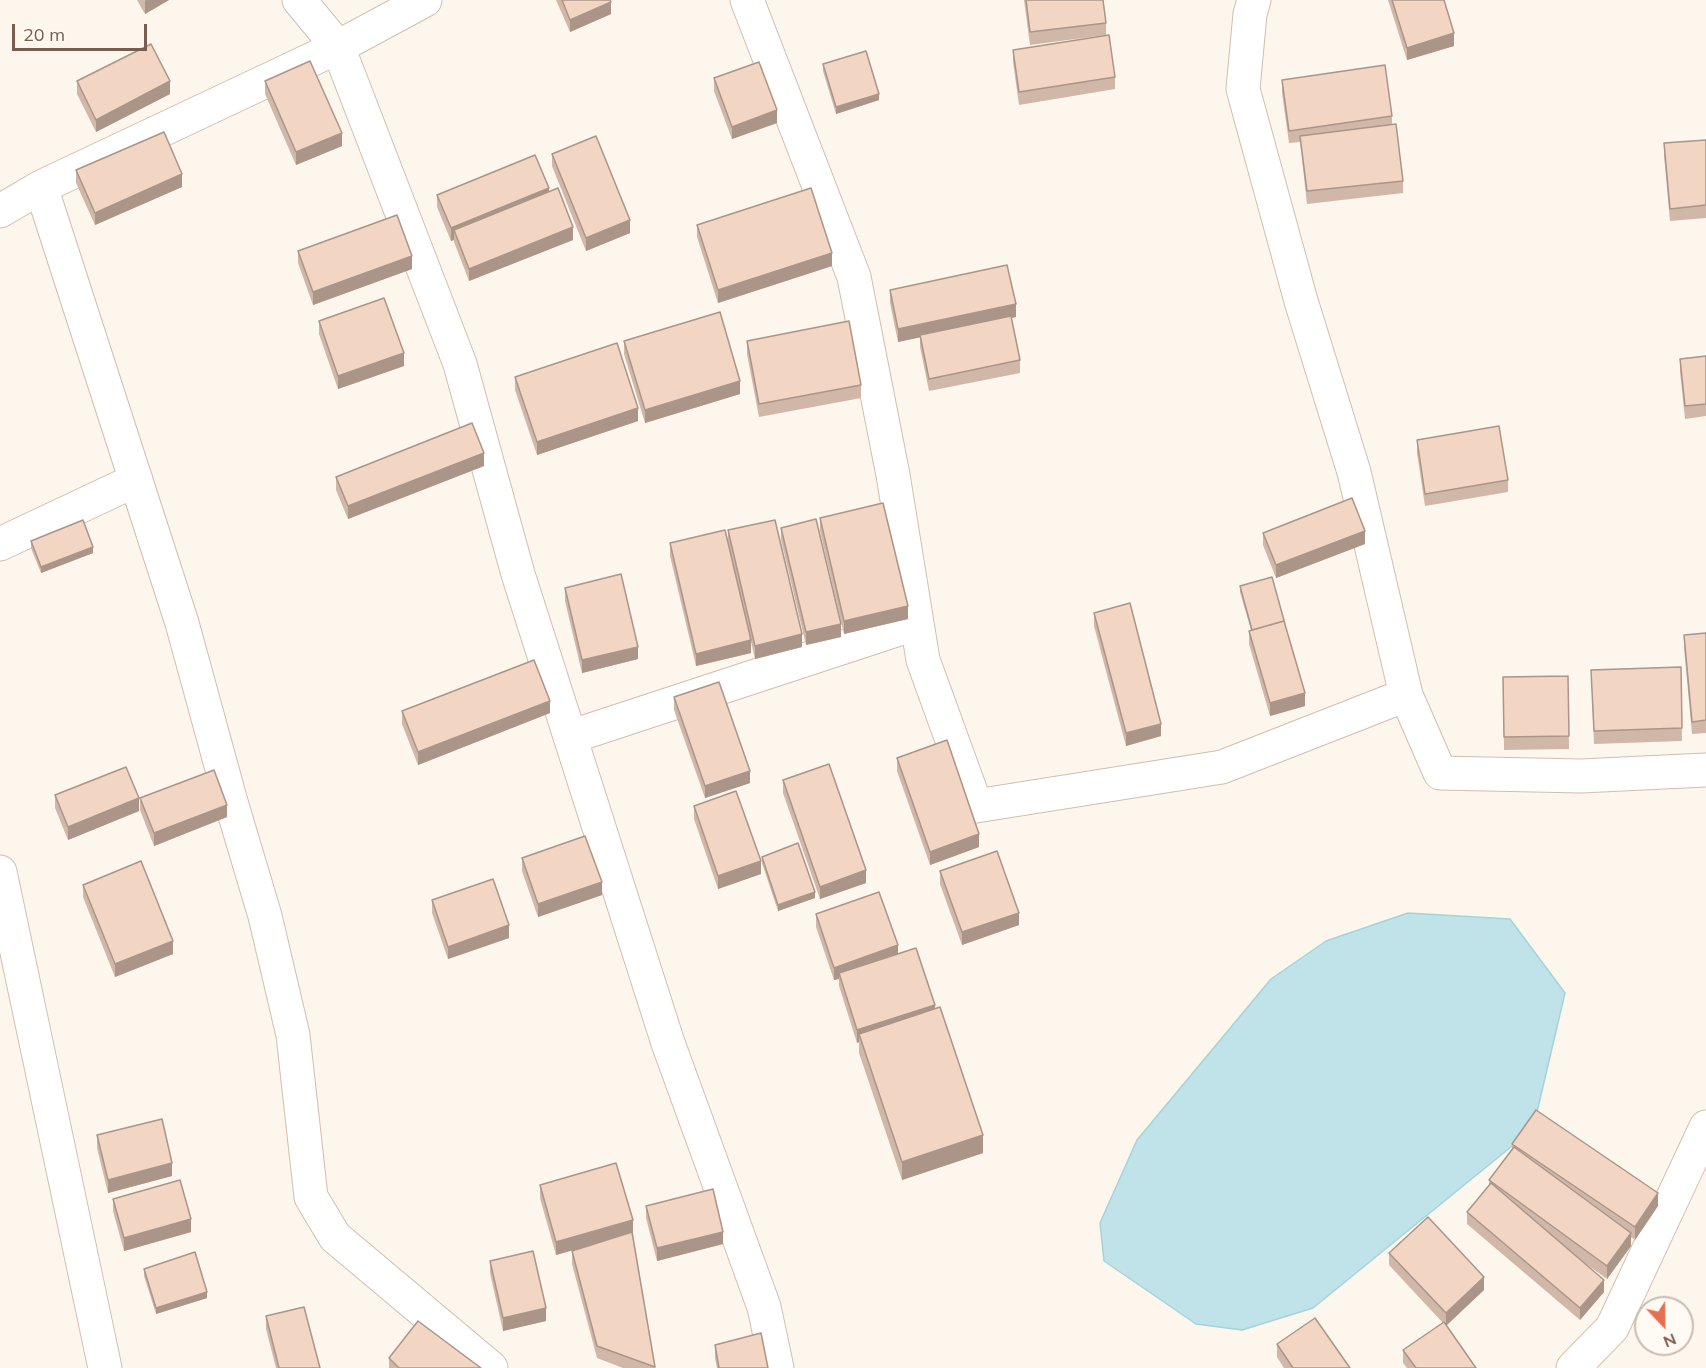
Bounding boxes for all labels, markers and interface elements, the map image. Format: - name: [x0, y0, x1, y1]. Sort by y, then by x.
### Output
- scale bar: [15, 12, 150, 50]
- text: 20 m: [23, 23, 65, 46]
- north arrow: [1634, 1296, 1694, 1356]
- text: N: [1661, 1329, 1679, 1352]

